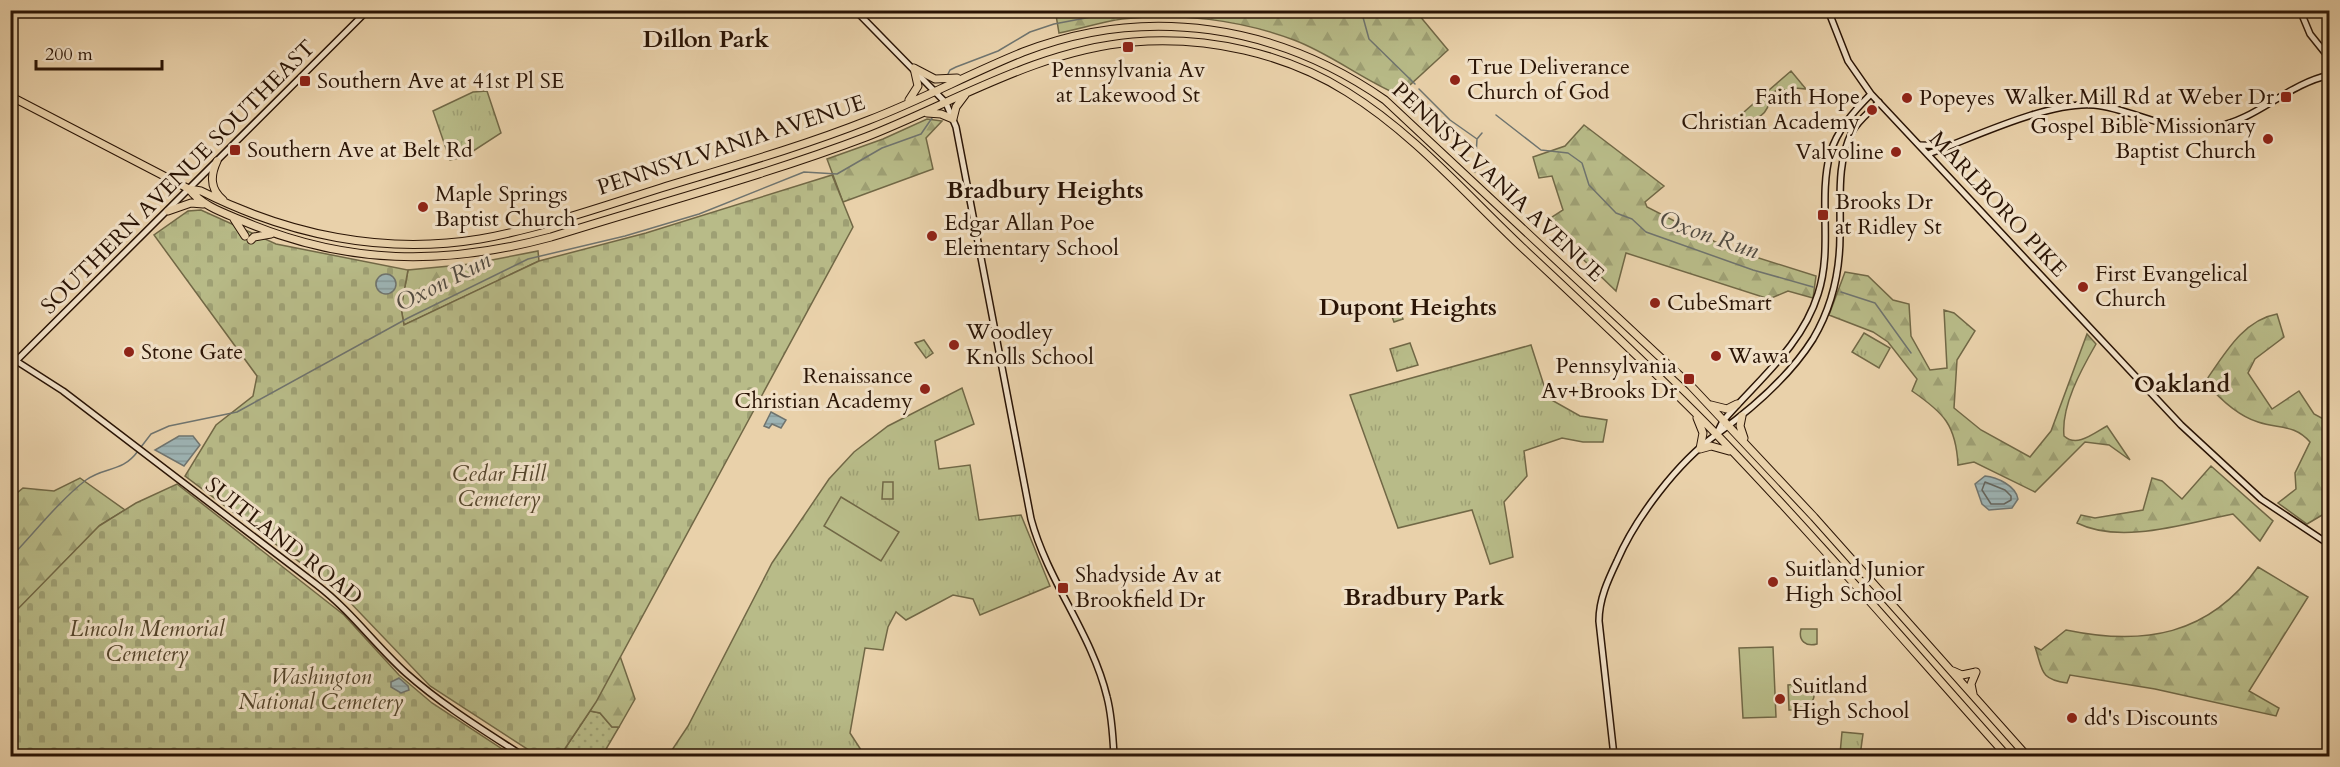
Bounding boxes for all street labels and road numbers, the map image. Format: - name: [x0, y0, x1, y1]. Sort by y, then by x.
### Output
- street label: SOUTHERN AVENUE SOUTHEAST: [34, 33, 322, 321]
- street label: PENNSYLVANIA AVENUE: [1385, 75, 1611, 289]
- street label: PENNSYLVANIA AVENUE: [593, 87, 869, 203]
- street label: MARLBORO PIKE: [1922, 124, 2074, 284]
- street label: SUITLAND ROAD: [199, 470, 369, 612]

